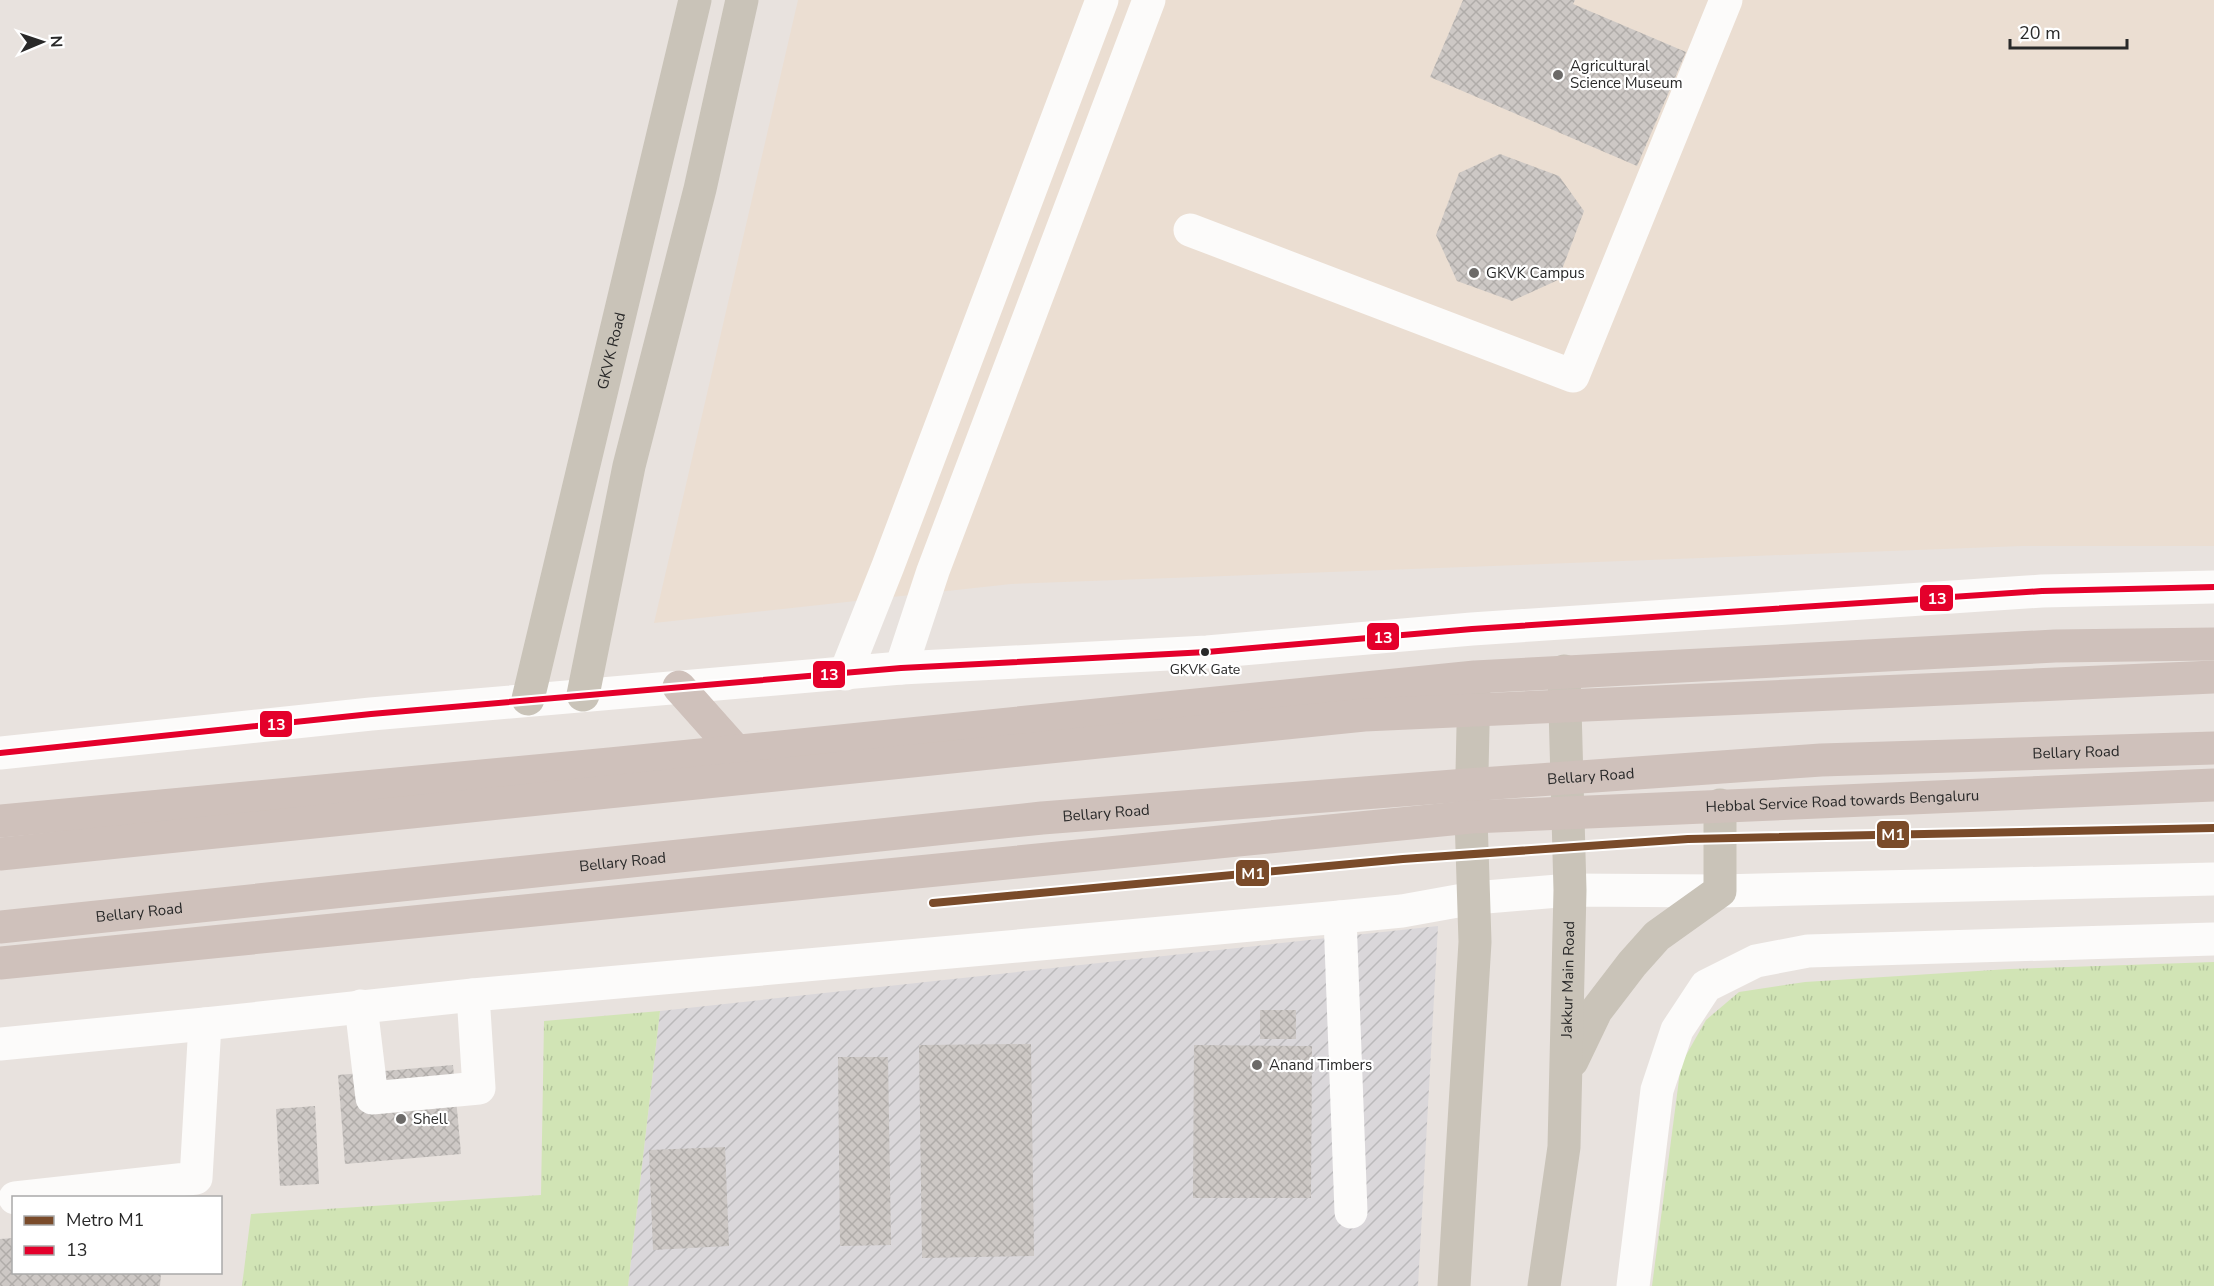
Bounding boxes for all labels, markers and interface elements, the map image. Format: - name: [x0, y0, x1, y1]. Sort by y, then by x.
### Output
- north arrow: [12, 12, 72, 72]
- scale bar: [2010, 12, 2127, 50]
- text: 20 m: [2019, 21, 2061, 45]
- text: N: [45, 35, 67, 48]
- place label: Agricultural Science Museum: [1570, 56, 1682, 93]
- marker: Agricultural Science Museum: [1551, 68, 1565, 82]
- place label: GKVK Campus: [1486, 263, 1585, 283]
- marker: GKVK Campus: [1467, 266, 1481, 280]
- street label: GKVK Road: [592, 310, 630, 391]
- line badge: 13: [1919, 584, 1954, 612]
- text: 13: [1927, 588, 1947, 610]
- line badge: 13: [1366, 622, 1400, 651]
- text: 13: [1373, 627, 1393, 649]
- marker: GKVK Gate: [1199, 646, 1211, 658]
- line badge: 13: [812, 660, 846, 689]
- place label: GKVK Gate: [1170, 660, 1240, 679]
- text: 13: [819, 664, 839, 686]
- line badge: 13: [259, 710, 293, 738]
- text: 13: [266, 714, 286, 736]
- street label: Bellary Road: [2032, 741, 2120, 764]
- street label: Bellary Road: [1546, 763, 1635, 789]
- street label: Hebbal Service Road towards Bengaluru: [1705, 785, 1980, 817]
- street label: Bellary Road: [1062, 800, 1150, 826]
- line badge: M1: [1876, 820, 1910, 849]
- text: M1: [1881, 824, 1905, 846]
- street label: Bellary Road: [578, 847, 667, 876]
- line badge: M1: [1235, 859, 1270, 887]
- text: M1: [1241, 863, 1265, 885]
- street label: Bellary Road: [95, 898, 184, 927]
- street label: Jakkur Main Road: [1557, 921, 1579, 1039]
- place label: Anand Timbers: [1269, 1055, 1372, 1075]
- marker: Anand Timbers: [1250, 1058, 1264, 1072]
- place label: Shell: [413, 1109, 448, 1129]
- marker: Shell: [394, 1112, 408, 1126]
- legend: [12, 1196, 222, 1274]
- text: Metro M1: [66, 1208, 144, 1232]
- text: 13: [66, 1238, 88, 1262]

